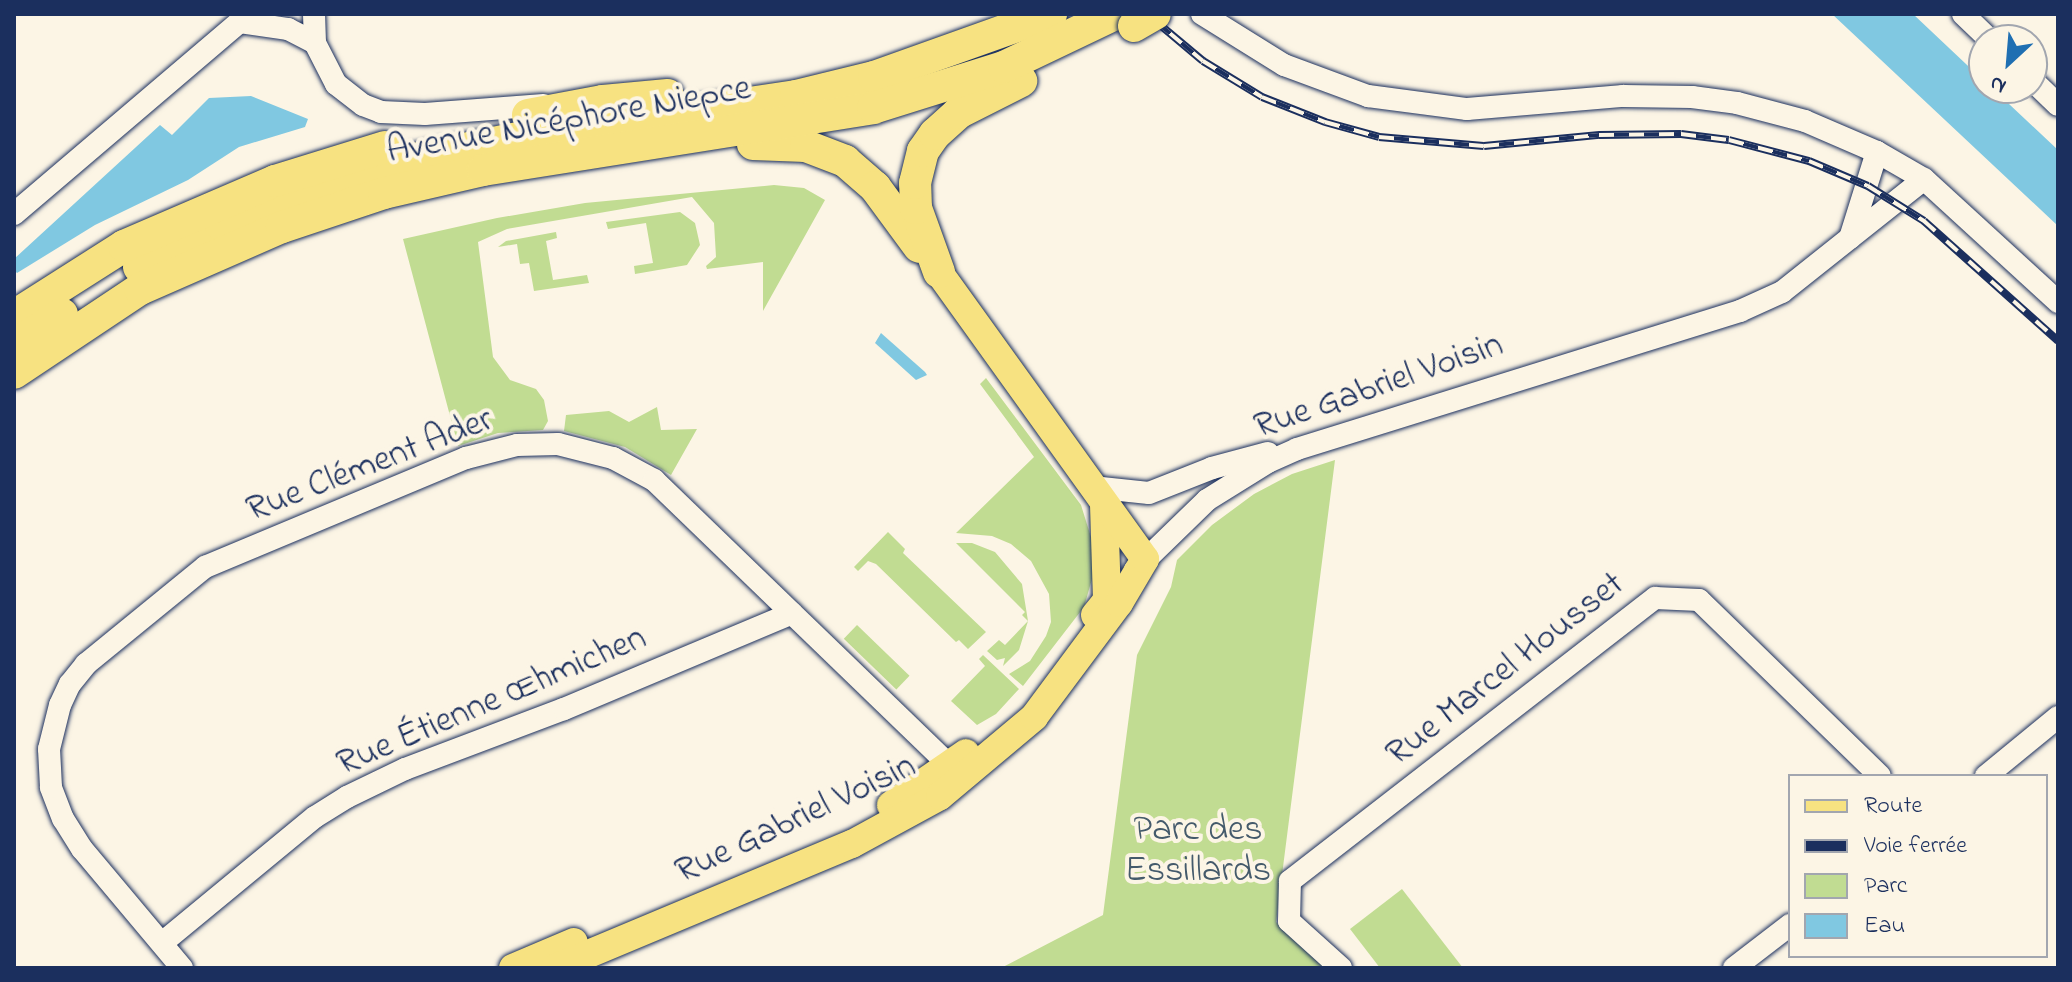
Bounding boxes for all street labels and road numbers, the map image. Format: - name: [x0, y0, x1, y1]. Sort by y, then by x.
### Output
- street label: Avenue Nicéphore Niepce: [384, 68, 754, 174]
- street label: Rue Gabriel Voisin: [1249, 324, 1509, 450]
- street label: Rue Clément Ader: [241, 399, 499, 533]
- street label: Rue Marcel Housset: [1378, 564, 1634, 776]
- street label: Rue Étienne Œhmichen: [331, 617, 653, 787]
- street label: Rue Gabriel Voisin: [669, 745, 923, 895]

